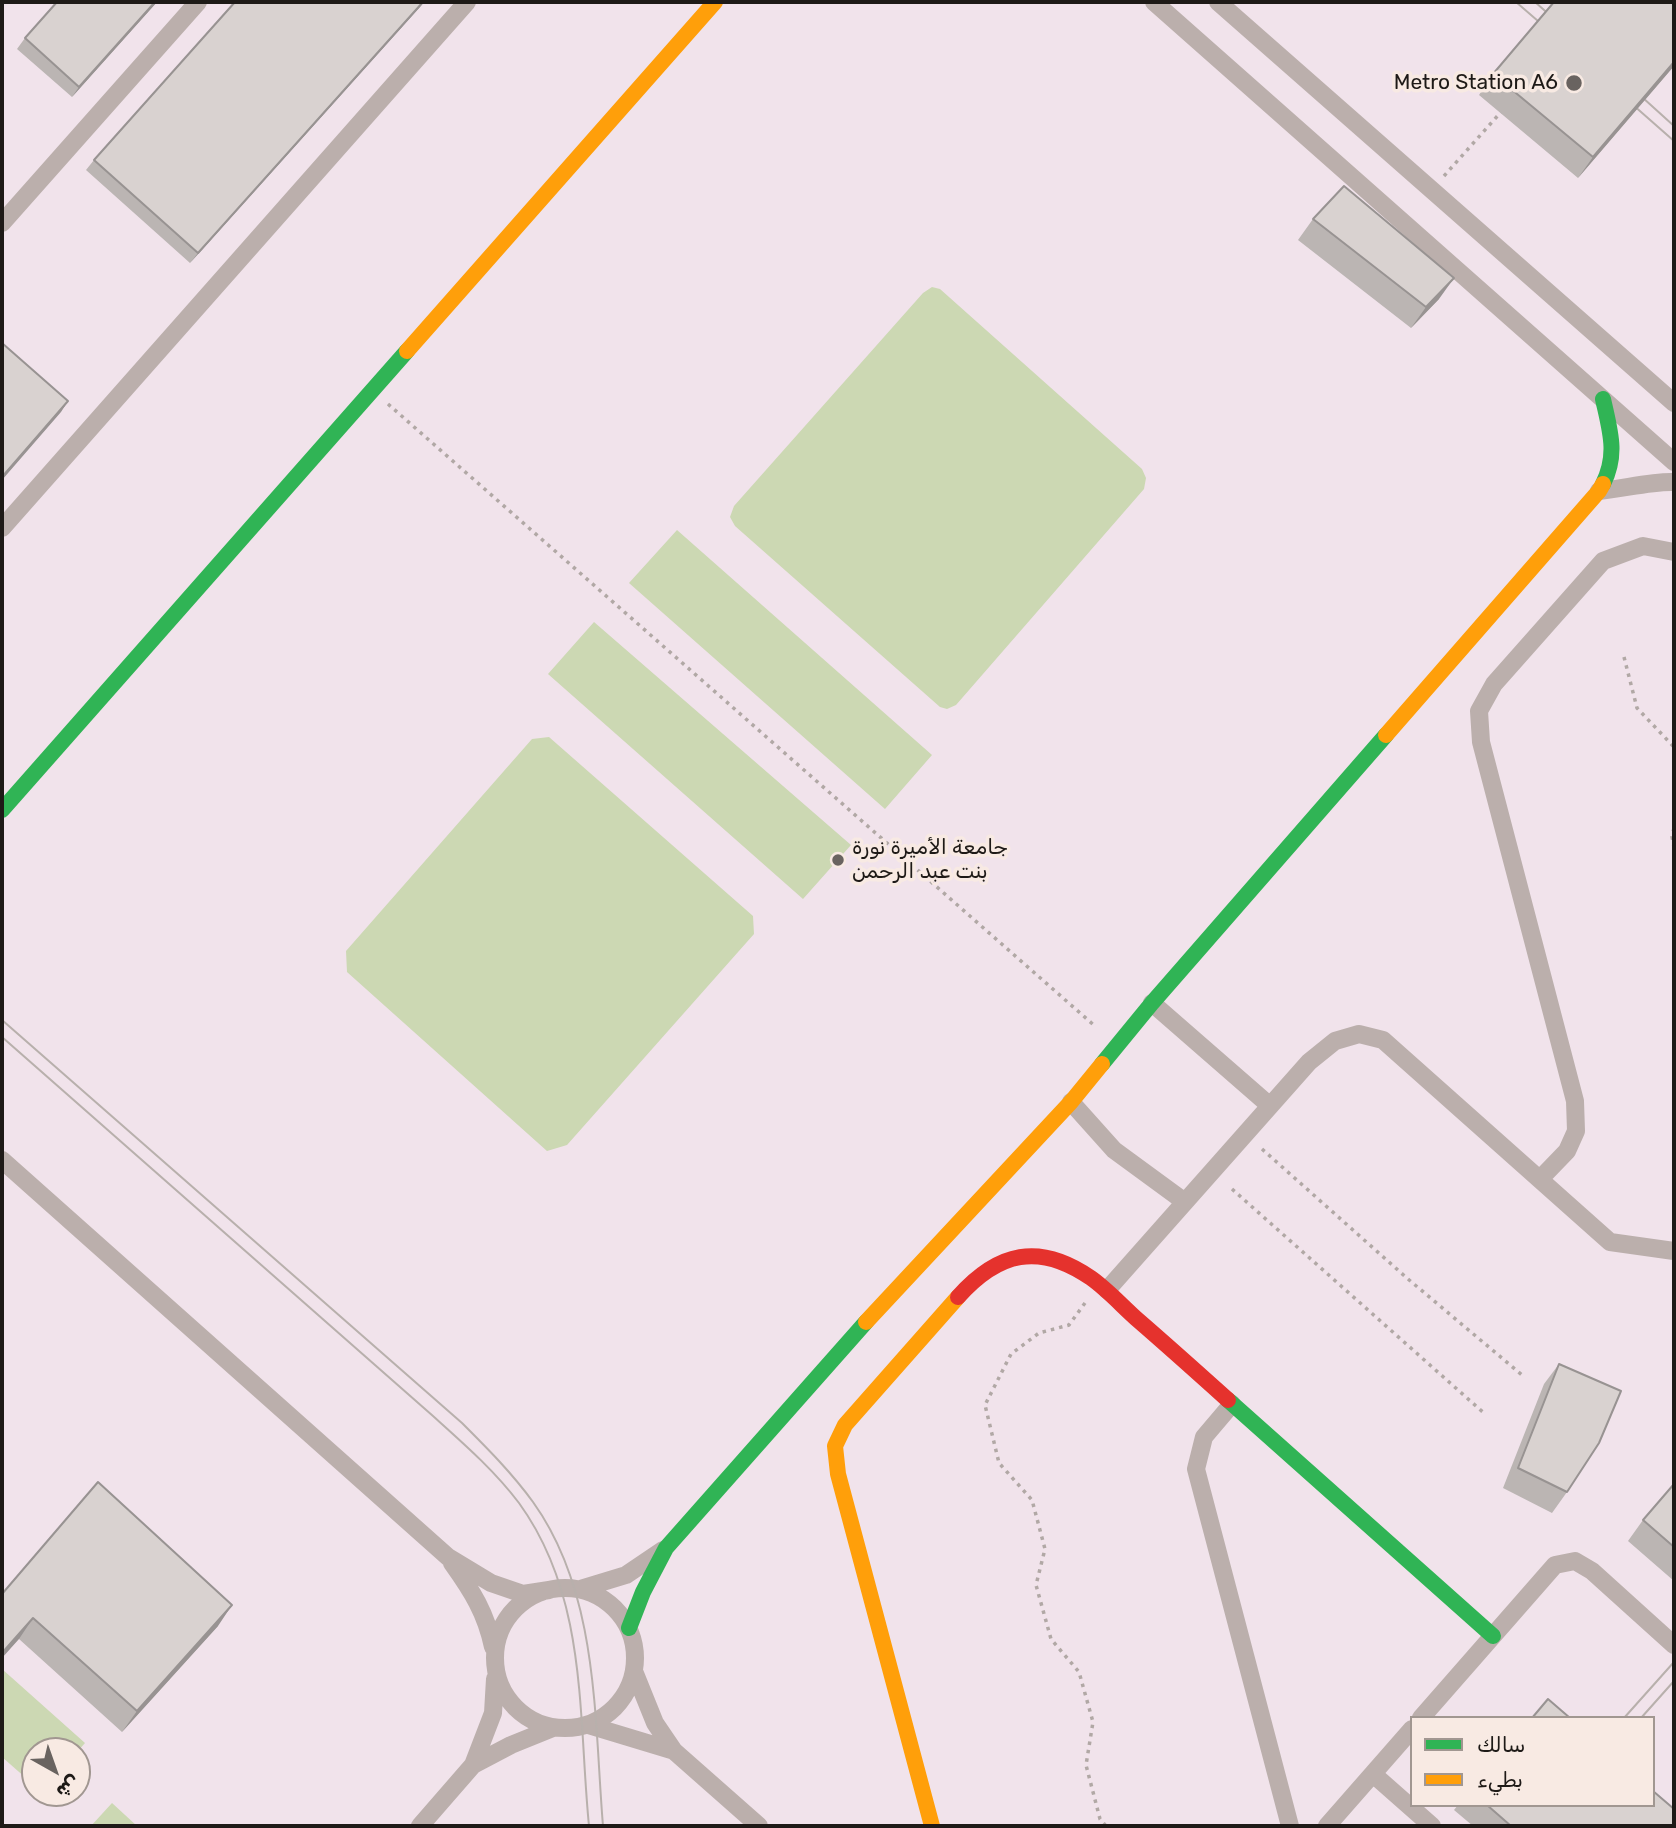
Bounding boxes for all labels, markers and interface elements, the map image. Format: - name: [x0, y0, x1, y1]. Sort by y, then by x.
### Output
- place label: Metro Station A6: [1394, 70, 1558, 96]
- marker: Metro Station A6: [1564, 73, 1584, 93]
- place label: جامعة الأميرة نورة بنت عبد الرحمن: [852, 835, 1008, 885]
- marker: جامعة الأميرة نورة بنت عبد الرحمن: [830, 852, 846, 868]
- legend: [1410, 1716, 1655, 1807]
- text: سالك: [1477, 1732, 1525, 1757]
- north arrow: [21, 1737, 91, 1807]
- text: بطيء: [1477, 1767, 1523, 1792]
- text: ش: [52, 1770, 85, 1803]

